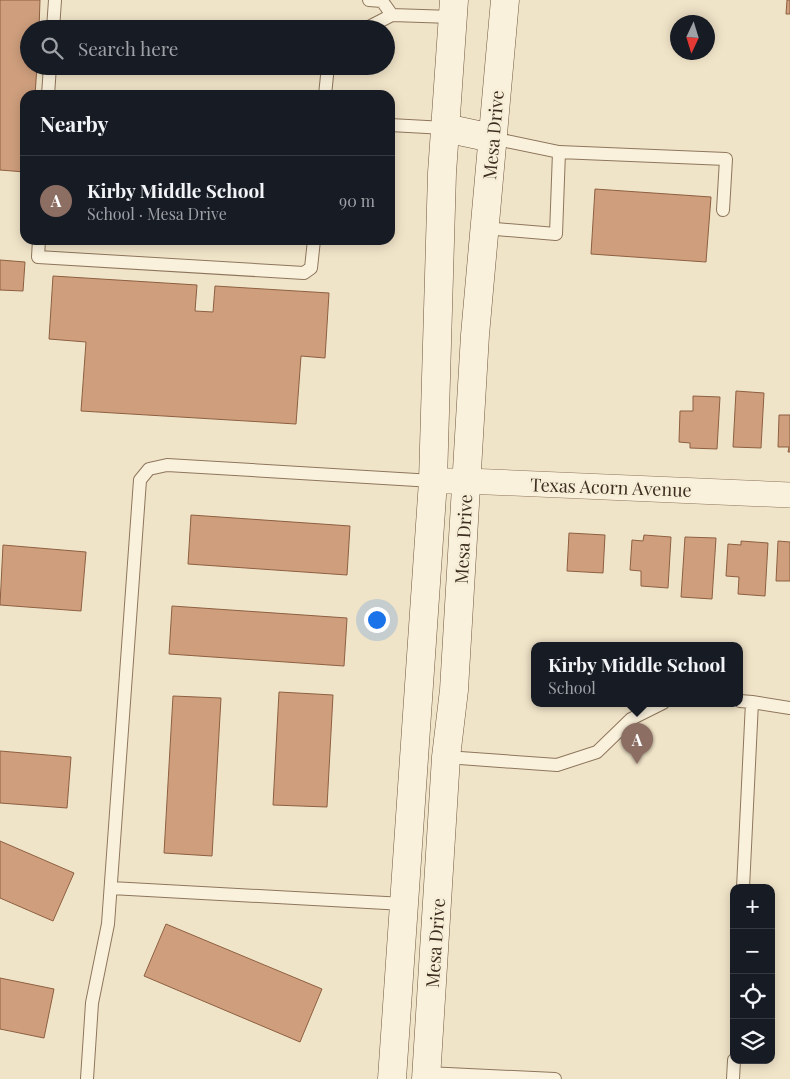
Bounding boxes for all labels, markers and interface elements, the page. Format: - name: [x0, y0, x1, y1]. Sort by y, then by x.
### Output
- north arrow: [670, 15, 715, 60]
- search box: [20, 20, 395, 75]
- icon: search: [38, 34, 66, 62]
- text: Search here: [78, 35, 178, 61]
- street label: Mesa Drive: [477, 89, 509, 181]
- text: Nearby: [40, 109, 109, 137]
- text: Kirby Middle School: [87, 177, 265, 203]
- text: A: [51, 190, 61, 211]
- text: 90 m: [339, 190, 375, 211]
- text: School · Mesa Drive: [87, 203, 227, 224]
- street label: Texas Acorn Avenue: [530, 472, 692, 502]
- street label: Mesa Drive: [449, 494, 477, 584]
- your location: [364, 607, 390, 633]
- popup: [531, 642, 743, 707]
- text: Kirby Middle School: [548, 651, 726, 677]
- text: School: [548, 677, 596, 698]
- pin: A: [621, 723, 653, 764]
- map controls: [730, 884, 775, 1064]
- button: +: [730, 884, 775, 929]
- street label: Mesa Drive: [420, 897, 450, 989]
- button: −: [730, 929, 775, 974]
- button: locate: [730, 974, 775, 1019]
- button: layers: [730, 1019, 775, 1064]

